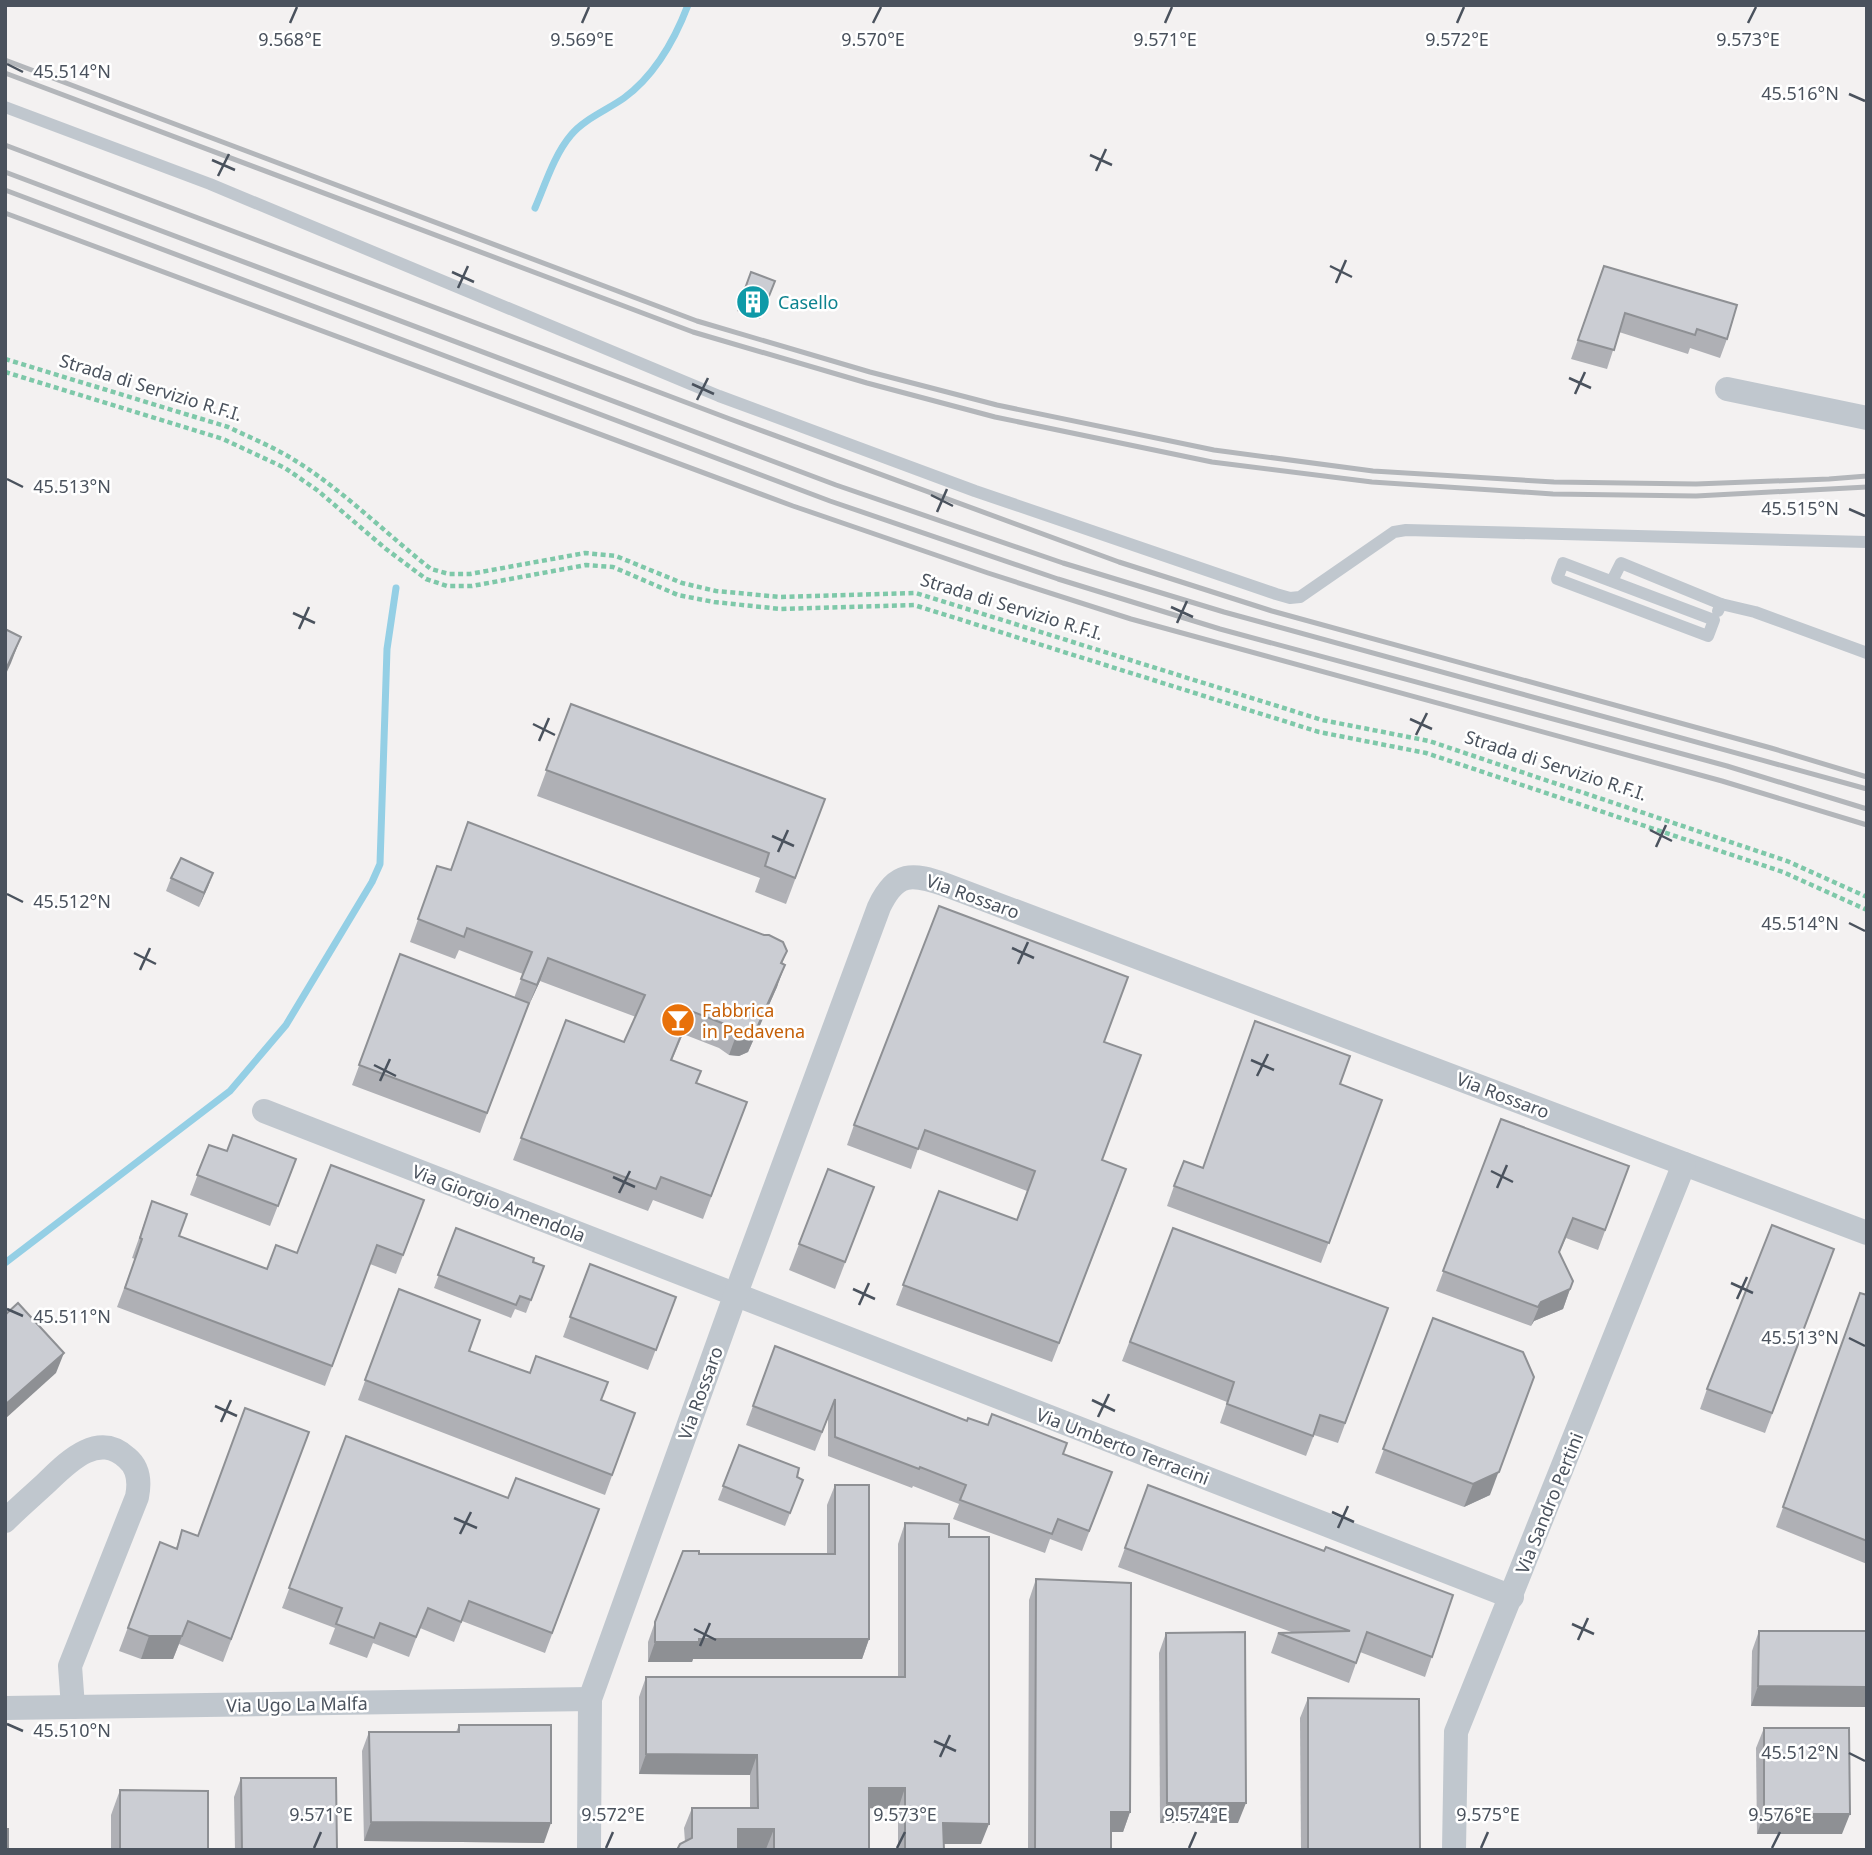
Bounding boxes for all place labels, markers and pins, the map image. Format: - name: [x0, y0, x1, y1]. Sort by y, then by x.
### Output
- building icon: Casello: [734, 283, 772, 321]
- place label: Casello: [778, 290, 838, 314]
- place label: Fabbrica in Pedavena: [702, 998, 805, 1043]
- bar icon: Fabbrica in Pedavena: [659, 1001, 697, 1039]

